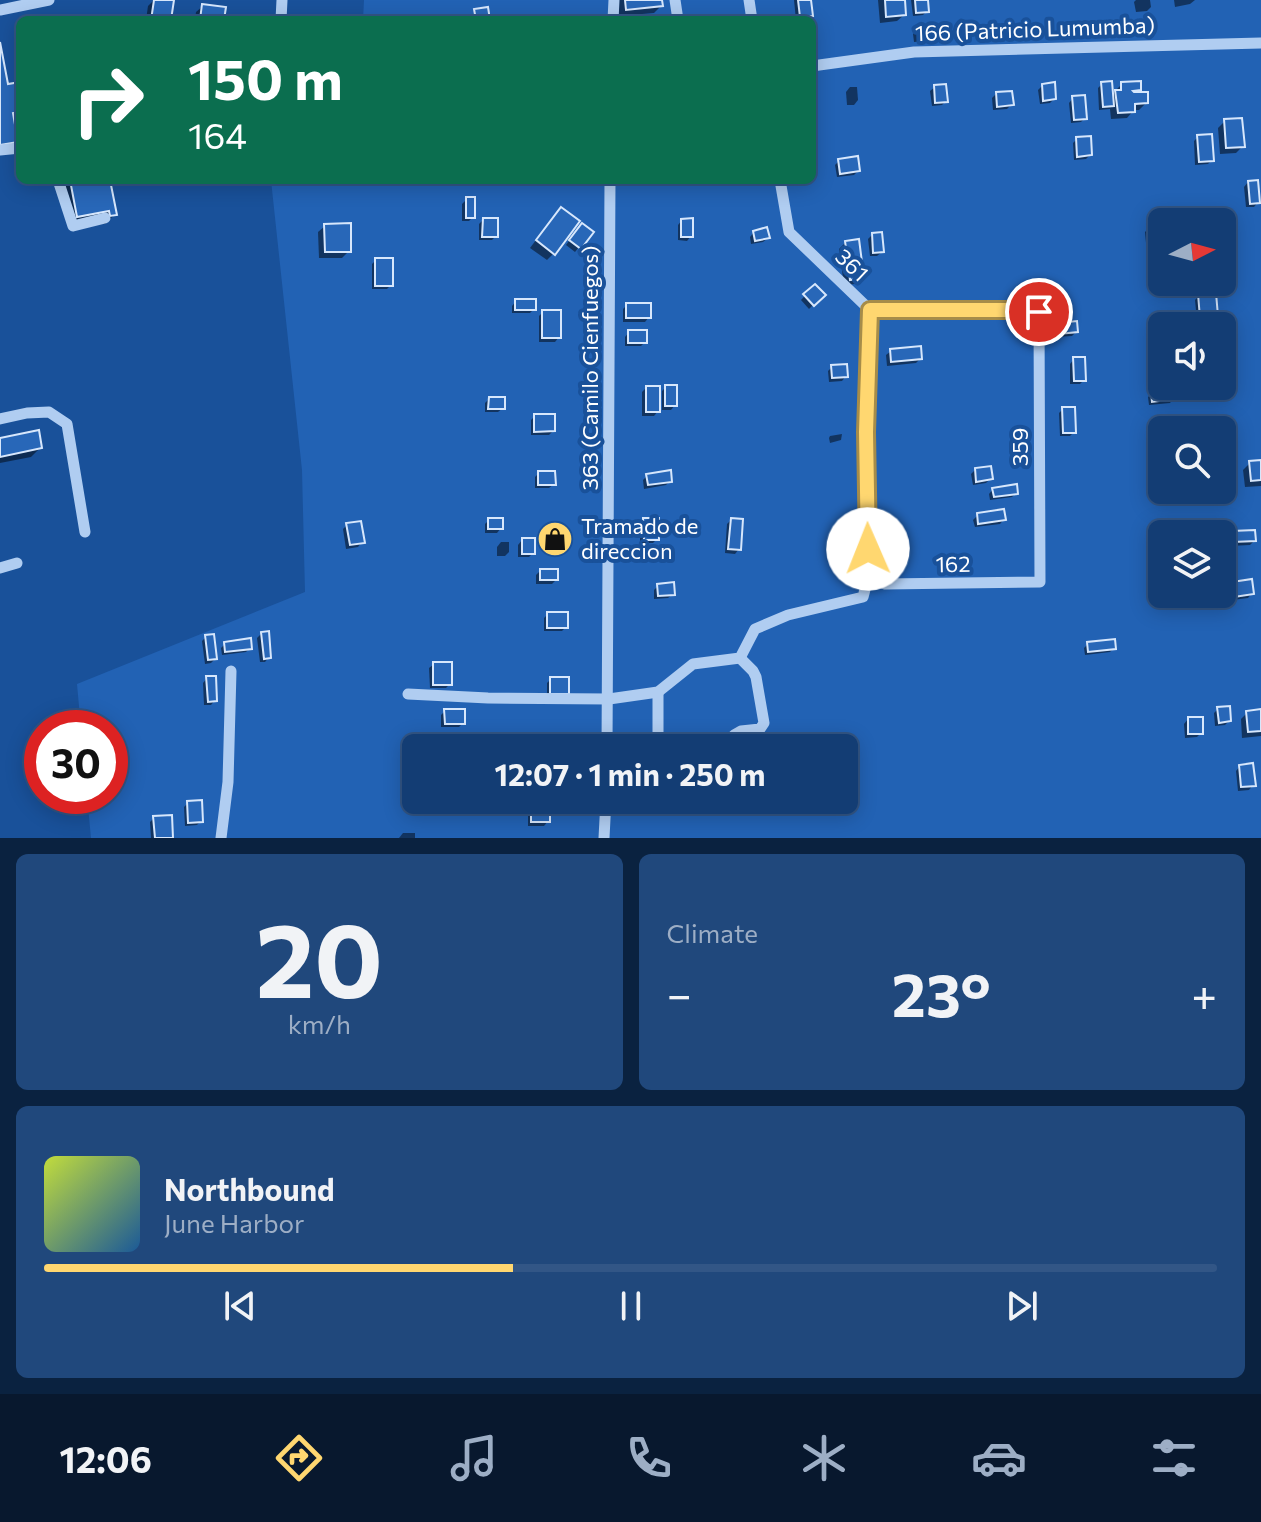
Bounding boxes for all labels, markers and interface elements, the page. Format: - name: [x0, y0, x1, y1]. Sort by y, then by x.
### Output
- street label: 166 (Patricio Lumumba): [915, 11, 1155, 46]
- text: 150 m: [188, 43, 343, 112]
- icon: right: [56, 48, 160, 152]
- text: 164: [188, 112, 247, 156]
- north arrow: [1148, 208, 1236, 296]
- map controls: [1148, 208, 1236, 608]
- street label: 361: [830, 243, 874, 287]
- street label: 363 (Camilo Cienfuegos): [576, 245, 603, 491]
- pin: [1005, 278, 1073, 346]
- icon: arrive: [1017, 290, 1061, 334]
- button: sound: [1148, 312, 1236, 400]
- button: search: [1148, 416, 1236, 504]
- street label: 359: [1006, 428, 1033, 466]
- position arrow: [826, 507, 910, 591]
- place label: Tramado de direccion: [581, 512, 698, 564]
- shop icon: Tramado de direccion: [536, 520, 574, 558]
- button: layers: [1148, 520, 1236, 608]
- street label: 162: [935, 550, 971, 577]
- speed limit sign: 30: [24, 710, 128, 814]
- text: 12:07 · 1 min · 250 m: [494, 755, 766, 792]
- text: 20: [255, 892, 383, 1019]
- text: Climate: [667, 917, 758, 948]
- text: 23°: [892, 956, 991, 1029]
- text: −: [667, 966, 692, 1020]
- text: +: [1191, 966, 1217, 1020]
- text: km/h: [288, 1008, 351, 1039]
- text: Northbound: [164, 1170, 335, 1207]
- text: June Harbor: [164, 1207, 304, 1238]
- icon: previous: [218, 1284, 262, 1328]
- icon: pause: [609, 1284, 653, 1328]
- icon: next: [1000, 1284, 1044, 1328]
- icon: directions: [271, 1430, 327, 1486]
- icon: music: [446, 1430, 502, 1486]
- icon: phone: [621, 1430, 677, 1486]
- icon: climate: [796, 1430, 852, 1486]
- icon: car: [971, 1430, 1027, 1486]
- icon: filters: [1146, 1430, 1202, 1486]
- text: 12:06: [59, 1436, 152, 1480]

